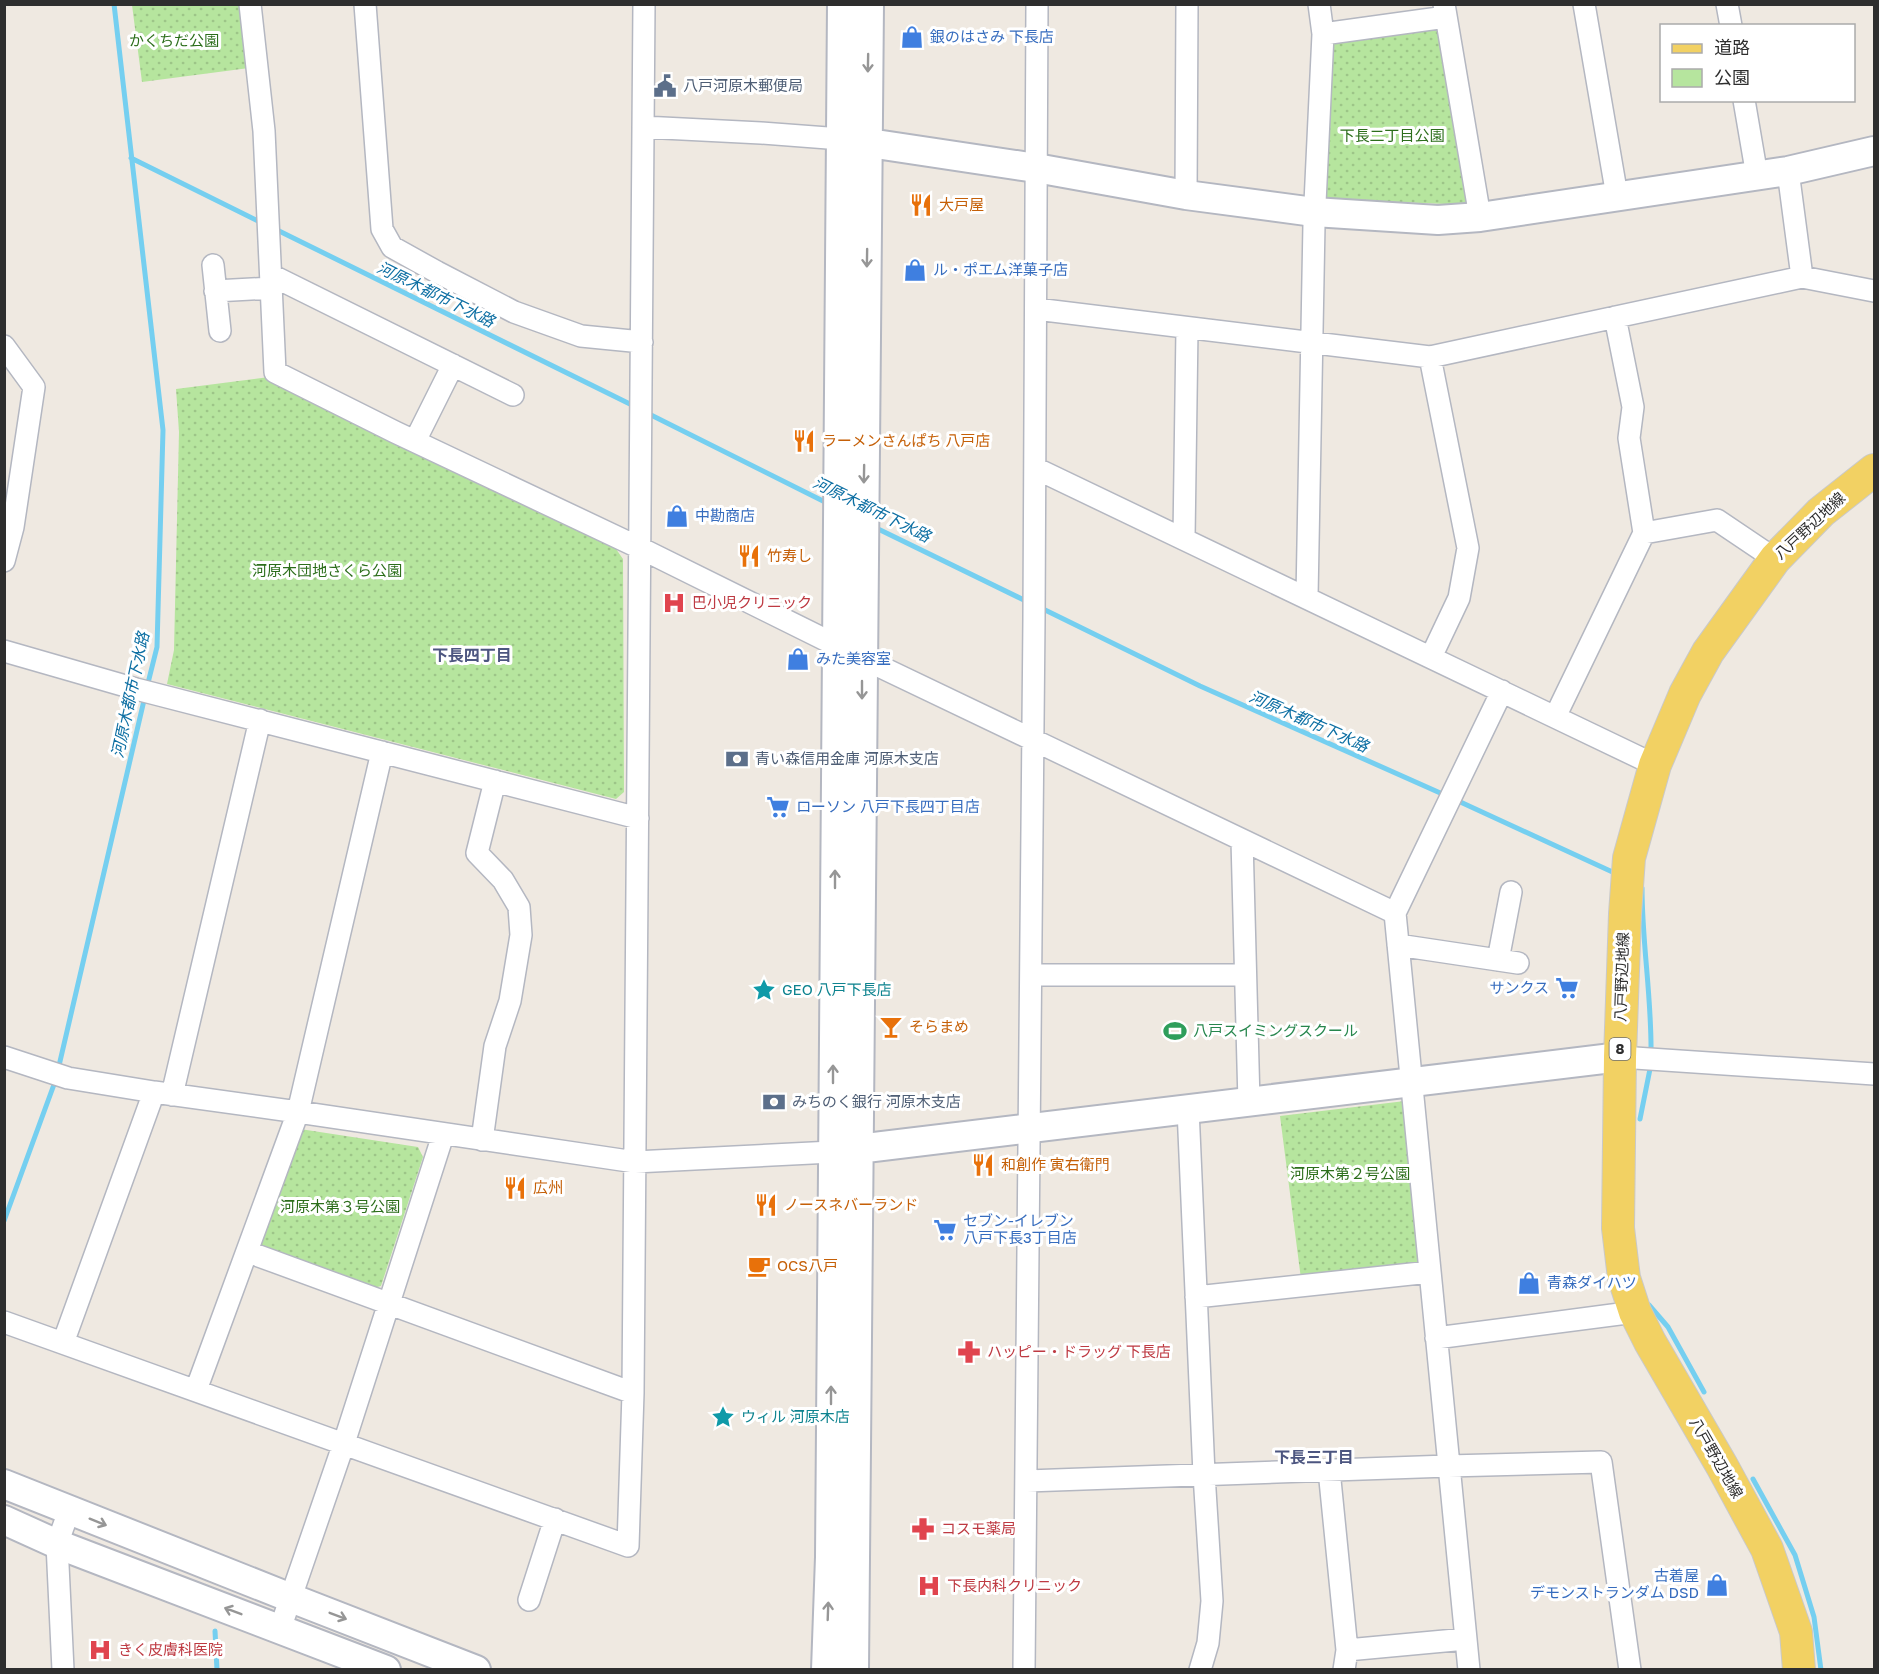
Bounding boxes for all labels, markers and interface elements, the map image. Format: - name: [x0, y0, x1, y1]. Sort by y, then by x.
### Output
- shop icon: 銀のはさみ 下長店: [899, 24, 925, 50]
- legend: [1660, 24, 1855, 102]
- place label: 銀のはさみ 下長店: [930, 27, 1054, 45]
- park label: かくちだ公園: [129, 31, 219, 49]
- text: 道路: [1714, 36, 1750, 58]
- one-way arrow: [863, 52, 874, 72]
- text: 公園: [1714, 66, 1750, 88]
- public building icon: 八戸河原木郵便局: [652, 73, 678, 99]
- place label: 八戸河原木郵便局: [683, 76, 803, 94]
- park label: 下長二丁目公園: [1339, 126, 1445, 144]
- restaurant icon: 大戸屋: [908, 192, 934, 218]
- place label: 大戸屋: [939, 195, 984, 213]
- one-way arrow: [861, 247, 872, 267]
- water label: 河原木都市下水路: [374, 257, 500, 332]
- shop icon: ル・ポエム洋菓子店: [902, 257, 928, 283]
- place label: ル・ポエム洋菓子店: [933, 260, 1068, 278]
- restaurant icon: ラーメンさんぱち 八戸店: [791, 428, 817, 454]
- place label: ラーメンさんぱち 八戸店: [822, 431, 990, 449]
- one-way arrow: [858, 463, 870, 483]
- water label: 河原木都市下水路: [810, 472, 936, 547]
- street label: 八戸野辺地線: [1770, 488, 1848, 563]
- shop icon: 中勘商店: [664, 503, 690, 529]
- place label: 中勘商店: [695, 506, 755, 524]
- restaurant icon: 竹寿し: [736, 543, 762, 569]
- place label: 竹寿し: [767, 546, 812, 564]
- park label: 河原木団地さくら公園: [252, 561, 402, 579]
- hospital icon: 巴小児クリニック: [661, 590, 687, 616]
- place label: 巴小児クリニック: [692, 593, 812, 611]
- water label: 河原木都市下水路: [107, 628, 154, 760]
- district label: 下長四丁目: [432, 645, 512, 665]
- shop icon: みた美容室: [785, 646, 811, 672]
- place label: みた美容室: [816, 649, 891, 667]
- one-way arrow: [856, 679, 868, 699]
- water label: 河原木都市下水路: [1246, 686, 1373, 757]
- bank icon: 青い森信用金庫 河原木支店: [724, 746, 750, 772]
- place label: 青い森信用金庫 河原木支店: [755, 749, 939, 767]
- supermarket icon: ローソン 八戸下長四丁目店: [765, 794, 791, 820]
- place label: ローソン 八戸下長四丁目店: [796, 797, 980, 815]
- one-way arrow: [829, 870, 840, 890]
- street label: 八戸野辺地線: [1610, 932, 1632, 1022]
- supermarket icon: サンクス: [1554, 975, 1580, 1001]
- place icon: GEO 八戸下長店: [751, 977, 777, 1003]
- place label: サンクス: [1489, 978, 1549, 996]
- place label: GEO 八戸下長店: [782, 980, 892, 998]
- bar icon: そらまめ: [878, 1014, 904, 1040]
- place label: そらまめ: [909, 1017, 969, 1035]
- sports icon: 八戸スイミングスクール: [1162, 1018, 1188, 1044]
- place label: 八戸スイミングスクール: [1193, 1021, 1358, 1039]
- road number: 8: [1610, 1038, 1630, 1060]
- one-way arrow: [827, 1065, 839, 1085]
- bank icon: みちのく銀行 河原木支店: [761, 1089, 787, 1115]
- place label: みちのく銀行 河原木支店: [792, 1092, 961, 1110]
- restaurant icon: 和創作 寅右衛門: [970, 1152, 996, 1178]
- place label: 和創作 寅右衛門: [1001, 1155, 1110, 1173]
- park label: 河原木第２号公園: [1290, 1164, 1410, 1182]
- restaurant icon: 広州: [502, 1175, 528, 1201]
- place label: 広州: [533, 1178, 563, 1196]
- restaurant icon: ノースネバーランド: [753, 1192, 779, 1218]
- place label: ノースネバーランド: [784, 1195, 918, 1213]
- park label: 河原木第３号公園: [280, 1197, 400, 1215]
- place label: セブン-イレブン 八戸下長3丁目店: [963, 1211, 1077, 1246]
- supermarket icon: セブン-イレブン 八戸下長3丁目店: [932, 1217, 958, 1243]
- cafe icon: OCS八戸: [746, 1253, 772, 1279]
- place label: OCS八戸: [777, 1256, 838, 1274]
- shop icon: 青森ダイハツ: [1516, 1270, 1542, 1296]
- place label: 青森ダイハツ: [1547, 1273, 1637, 1291]
- pharmacy icon: ハッピー・ドラッグ 下長店: [956, 1339, 982, 1365]
- place label: ハッピー・ドラッグ 下長店: [987, 1342, 1171, 1360]
- one-way arrow: [825, 1386, 837, 1406]
- place icon: ウィル 河原木店: [710, 1404, 736, 1430]
- place label: ウィル 河原木店: [741, 1407, 850, 1425]
- street label: 八戸野辺地線: [1687, 1414, 1747, 1501]
- district label: 下長三丁目: [1274, 1447, 1354, 1467]
- pharmacy icon: コスモ薬局: [910, 1516, 936, 1542]
- one-way arrow: [88, 1517, 106, 1528]
- place label: コスモ薬局: [941, 1519, 1016, 1537]
- place label: 古着屋 デモンストランダム DSD: [1530, 1566, 1699, 1601]
- shop icon: 古着屋 デモンストランダム DSD: [1704, 1572, 1730, 1598]
- hospital icon: 下長内科クリニック: [916, 1573, 942, 1599]
- place label: 下長内科クリニック: [947, 1576, 1082, 1594]
- one-way arrow: [822, 1602, 834, 1622]
- one-way arrow: [224, 1605, 243, 1616]
- one-way arrow: [328, 1612, 347, 1623]
- hospital icon: きく皮膚科医院: [87, 1637, 113, 1663]
- place label: きく皮膚科医院: [118, 1640, 223, 1658]

